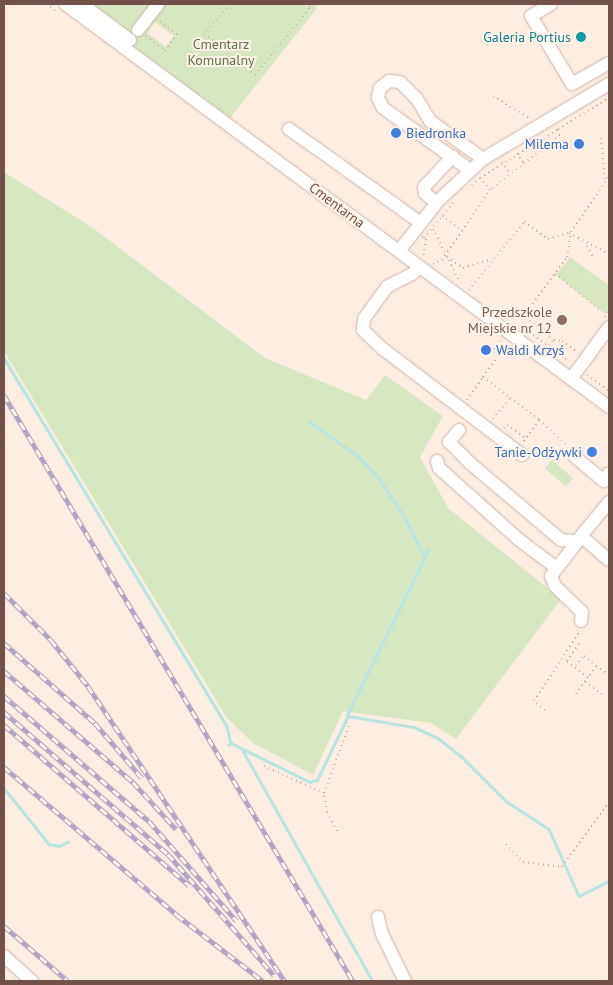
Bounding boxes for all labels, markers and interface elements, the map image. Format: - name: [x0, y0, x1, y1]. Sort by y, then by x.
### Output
- place label: Galeria Portius: [483, 29, 571, 45]
- marker: Galeria Portius: [575, 31, 587, 43]
- park label: Cmentarz Komunalny: [187, 36, 255, 68]
- place label: Biedronka: [406, 125, 466, 141]
- marker: Biedronka: [390, 127, 402, 139]
- place label: Milema: [525, 136, 569, 152]
- marker: Milema: [573, 138, 585, 150]
- street label: Cmentarna: [306, 179, 368, 231]
- place label: Przedszkole Miejskie nr 12: [468, 304, 552, 336]
- marker: Przedszkole Miejskie nr 12: [556, 314, 568, 326]
- place label: Waldi Krzyś: [496, 342, 565, 358]
- marker: Waldi Krzyś: [480, 344, 492, 356]
- place label: Tanie-Odżywki: [495, 444, 582, 460]
- marker: Tanie-Odżywki: [586, 446, 598, 458]

